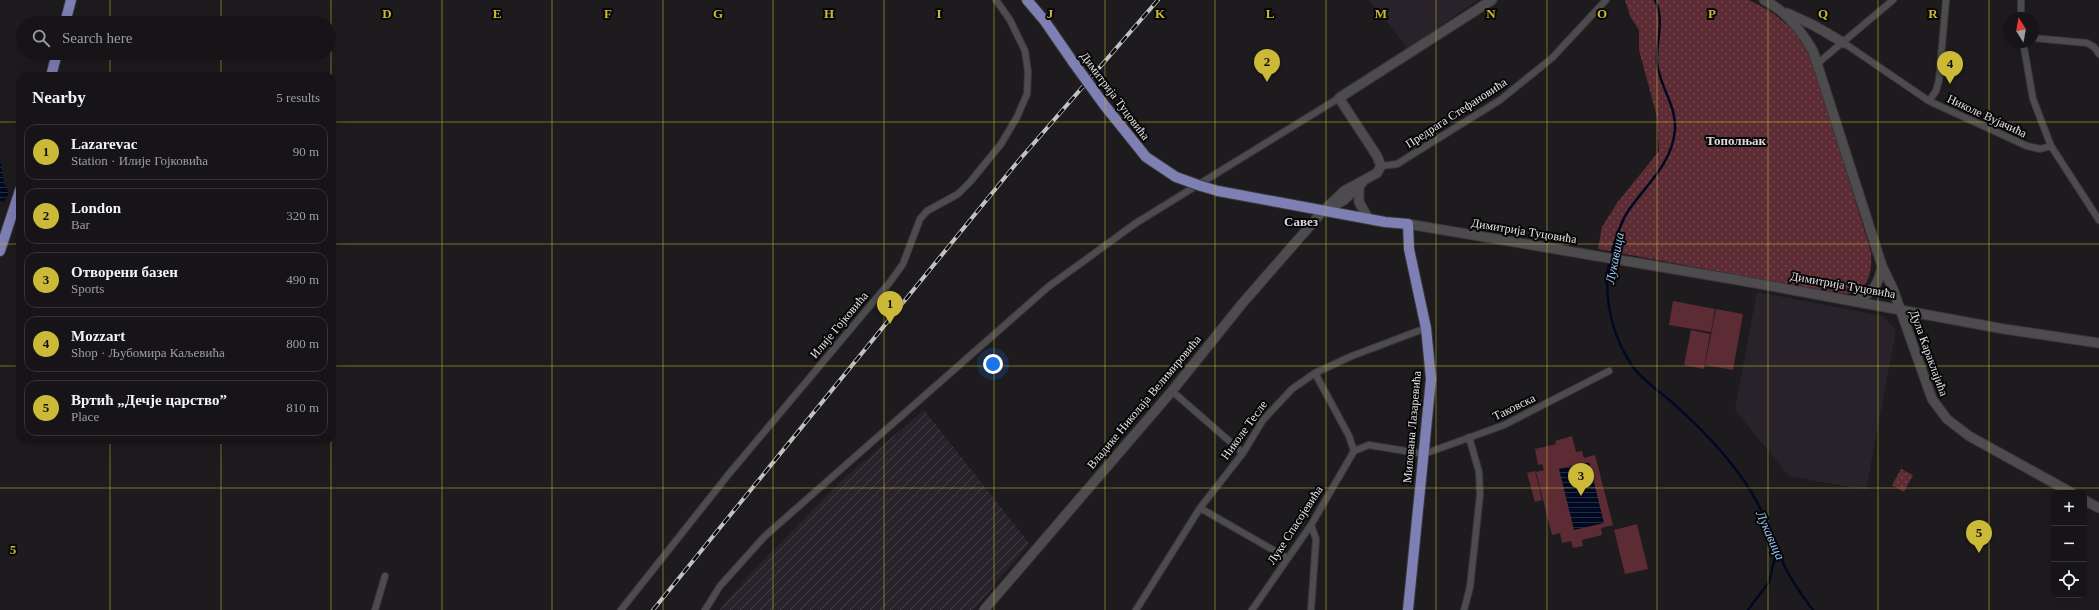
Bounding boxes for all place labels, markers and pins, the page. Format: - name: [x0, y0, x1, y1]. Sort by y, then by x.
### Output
- pin: 2: [1254, 49, 1280, 82]
- pin: 4: [1937, 51, 1963, 84]
- pin: 1: [877, 291, 903, 324]
- pin: 3: [1568, 463, 1594, 496]
- pin: 5: [1966, 520, 1992, 553]

